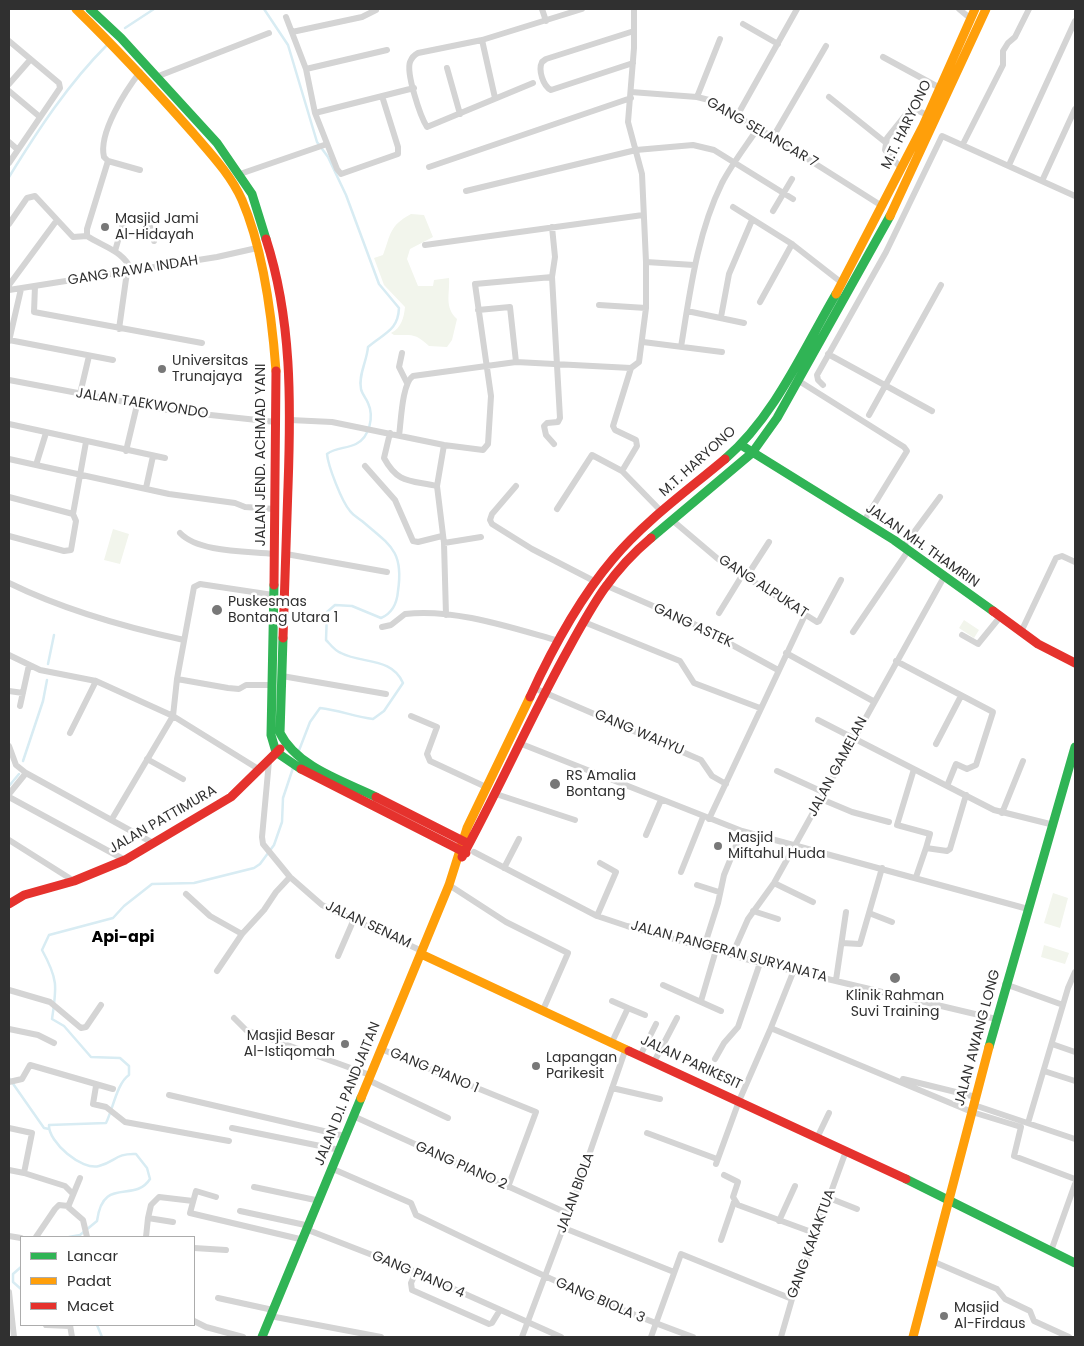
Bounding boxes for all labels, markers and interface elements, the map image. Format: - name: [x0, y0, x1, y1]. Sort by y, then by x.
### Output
- street label: M.T. HARYONO: [878, 78, 936, 172]
- street label: GANG SELANCAR 7: [703, 94, 821, 172]
- place label: Masjid Jami Al-Hidayah: [115, 211, 199, 243]
- marker: Masjid Jami Al-Hidayah: [99, 221, 111, 233]
- street label: GANG RAWA INDAH: [67, 252, 199, 290]
- place label: Universitas Trunajaya: [172, 353, 248, 386]
- marker: Universitas Trunajaya: [156, 363, 168, 375]
- street label: JALAN JEND. ACHMAD YANI: [253, 364, 269, 546]
- street label: JALAN TAEKWONDO: [75, 385, 209, 423]
- street label: M.T. HARYONO: [656, 423, 740, 501]
- street label: JALAN MH. THAMRIN: [862, 500, 982, 592]
- street label: GANG ALPUKAT: [715, 552, 811, 622]
- place label: Puskesmas Bontang Utara 1: [228, 594, 338, 626]
- street label: GANG ASTEK: [651, 600, 735, 652]
- marker: Puskesmas Bontang Utara 1: [210, 603, 224, 617]
- street label: GANG WAHYU: [592, 707, 686, 759]
- street label: JALAN GAMELAN: [805, 714, 871, 820]
- place label: RS Amalia Bontang: [566, 768, 636, 800]
- marker: RS Amalia Bontang: [548, 777, 562, 791]
- street label: JALAN PATTIMURA: [106, 782, 220, 858]
- place label: Masjid Miftahul Huda: [728, 830, 825, 862]
- marker: Masjid Miftahul Huda: [712, 840, 724, 852]
- street label: JALAN SENAM: [322, 898, 414, 952]
- street label: JALAN PANGERAN SURYANATA: [629, 918, 829, 986]
- district label: Api-api: [91, 928, 155, 948]
- street label: JALAN AWANG LONG: [952, 968, 1004, 1108]
- marker: Klinik Rahman Suvi Training: [888, 971, 902, 985]
- place label: Klinik Rahman Suvi Training: [846, 988, 944, 1020]
- street label: JALAN D.I. PANDJAITAN: [311, 1020, 385, 1168]
- place label: Masjid Besar Al-Istiqomah: [244, 1028, 335, 1060]
- street label: JALAN PARIKESIT: [638, 1032, 744, 1094]
- marker: Masjid Besar Al-Istiqomah: [339, 1038, 351, 1050]
- street label: GANG PIANO 1: [387, 1045, 481, 1097]
- place label: Lapangan Parikesit: [546, 1050, 617, 1082]
- marker: Lapangan Parikesit: [530, 1060, 542, 1072]
- street label: GANG PIANO 2: [413, 1138, 509, 1194]
- street label: JALAN BIOLA: [554, 1150, 598, 1236]
- street label: GANG KAKAKTUA: [784, 1187, 840, 1301]
- legend: [20, 1236, 195, 1326]
- text: Lancar: [67, 1245, 118, 1266]
- street label: GANG PIANO 4: [369, 1248, 467, 1302]
- text: Padat: [67, 1270, 112, 1291]
- street label: GANG BIOLA 3: [553, 1275, 647, 1327]
- text: Macet: [67, 1295, 114, 1316]
- place label: Masjid Al-Firdaus: [954, 1300, 1026, 1332]
- marker: Masjid Al-Firdaus: [938, 1310, 950, 1322]

